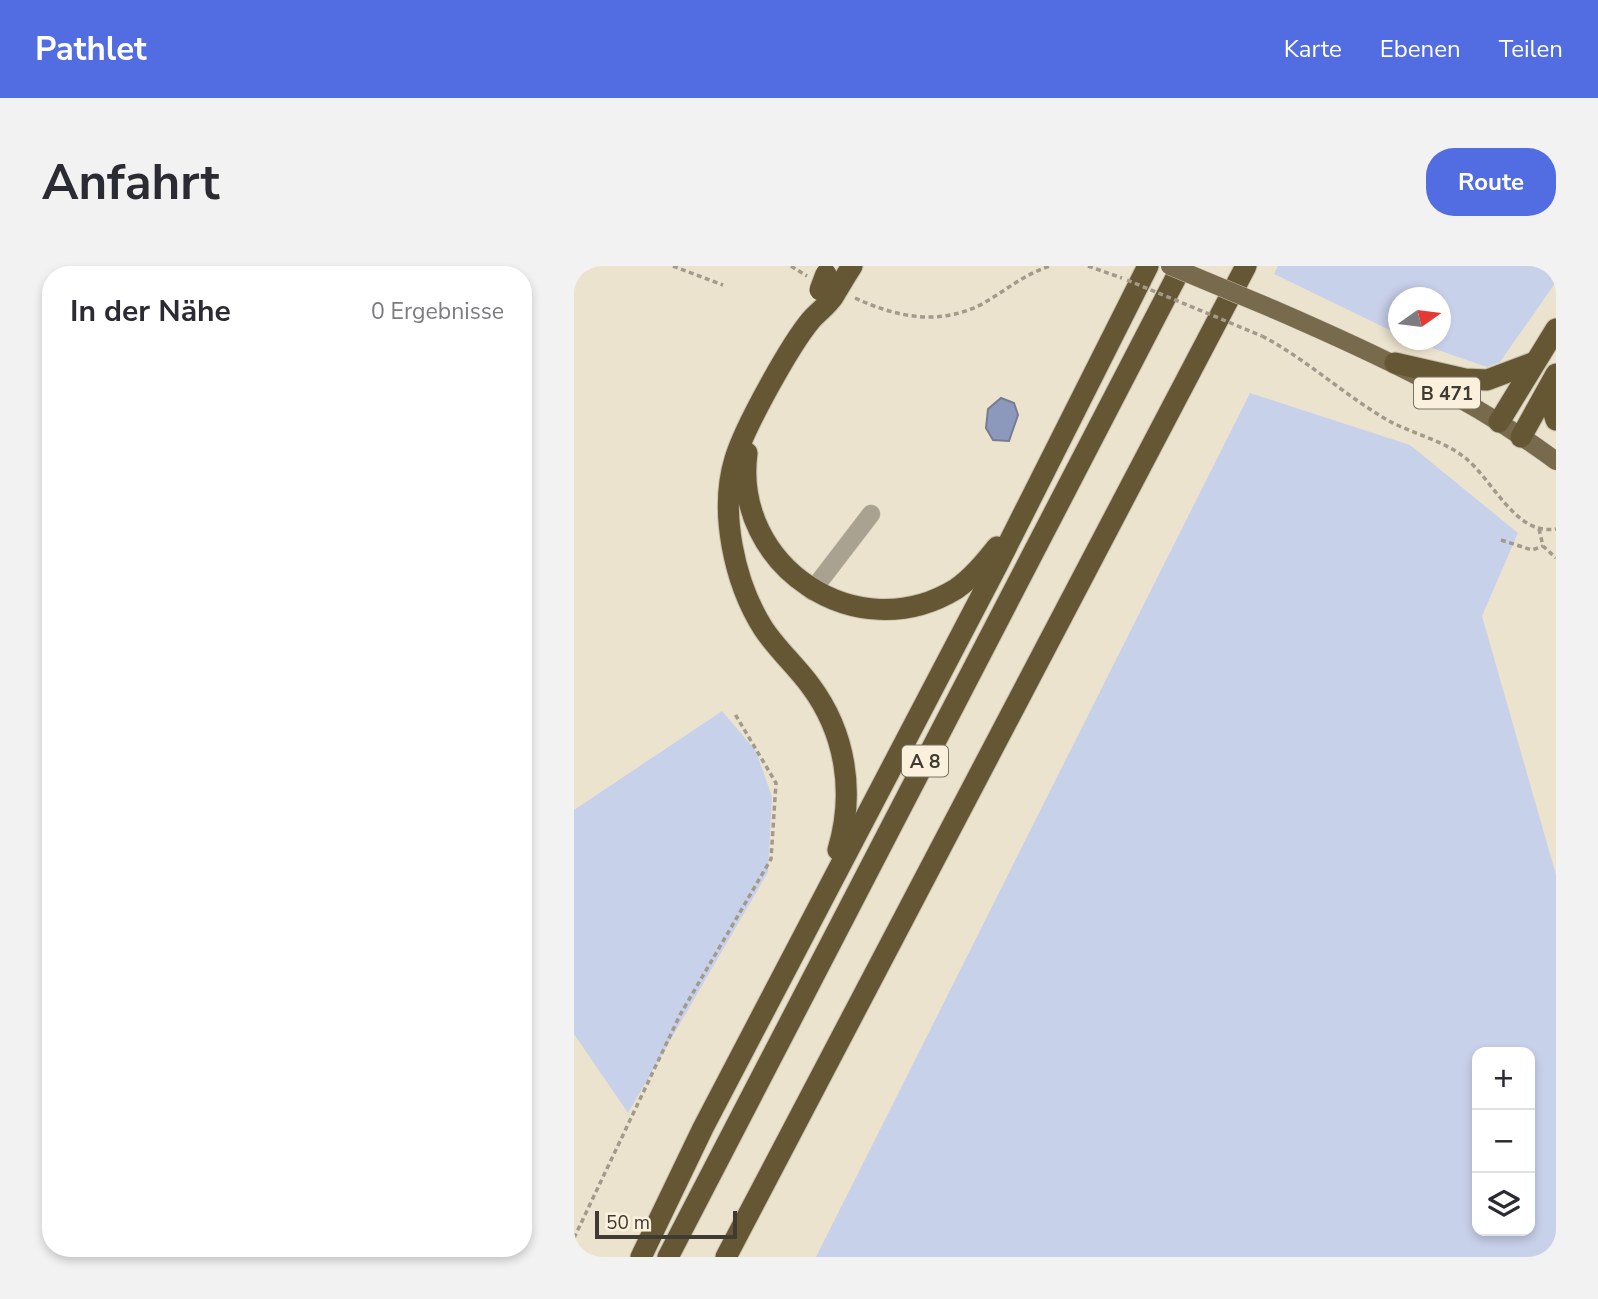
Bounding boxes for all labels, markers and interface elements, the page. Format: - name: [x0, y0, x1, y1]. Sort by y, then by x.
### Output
- text: Pathlet: [35, 27, 147, 72]
- text: Karte: [1284, 33, 1342, 65]
- text: Ebenen: [1380, 33, 1461, 65]
- text: Teilen: [1499, 33, 1563, 65]
- button: Route: [1426, 148, 1556, 216]
- text: Anfahrt: [42, 149, 220, 216]
- north arrow: [1388, 287, 1451, 350]
- text: In der Nähe: [70, 291, 231, 332]
- text: 0 Ergebnisse: [371, 296, 504, 327]
- road number: B 471: [1414, 377, 1480, 408]
- road number: A 8: [902, 746, 948, 776]
- map controls: [1472, 1047, 1535, 1236]
- button: +: [1472, 1047, 1535, 1110]
- button: −: [1472, 1110, 1535, 1173]
- button: layers: [1472, 1173, 1535, 1236]
- scale bar: [595, 1208, 737, 1240]
- text: 50 m: [606, 1210, 650, 1236]

